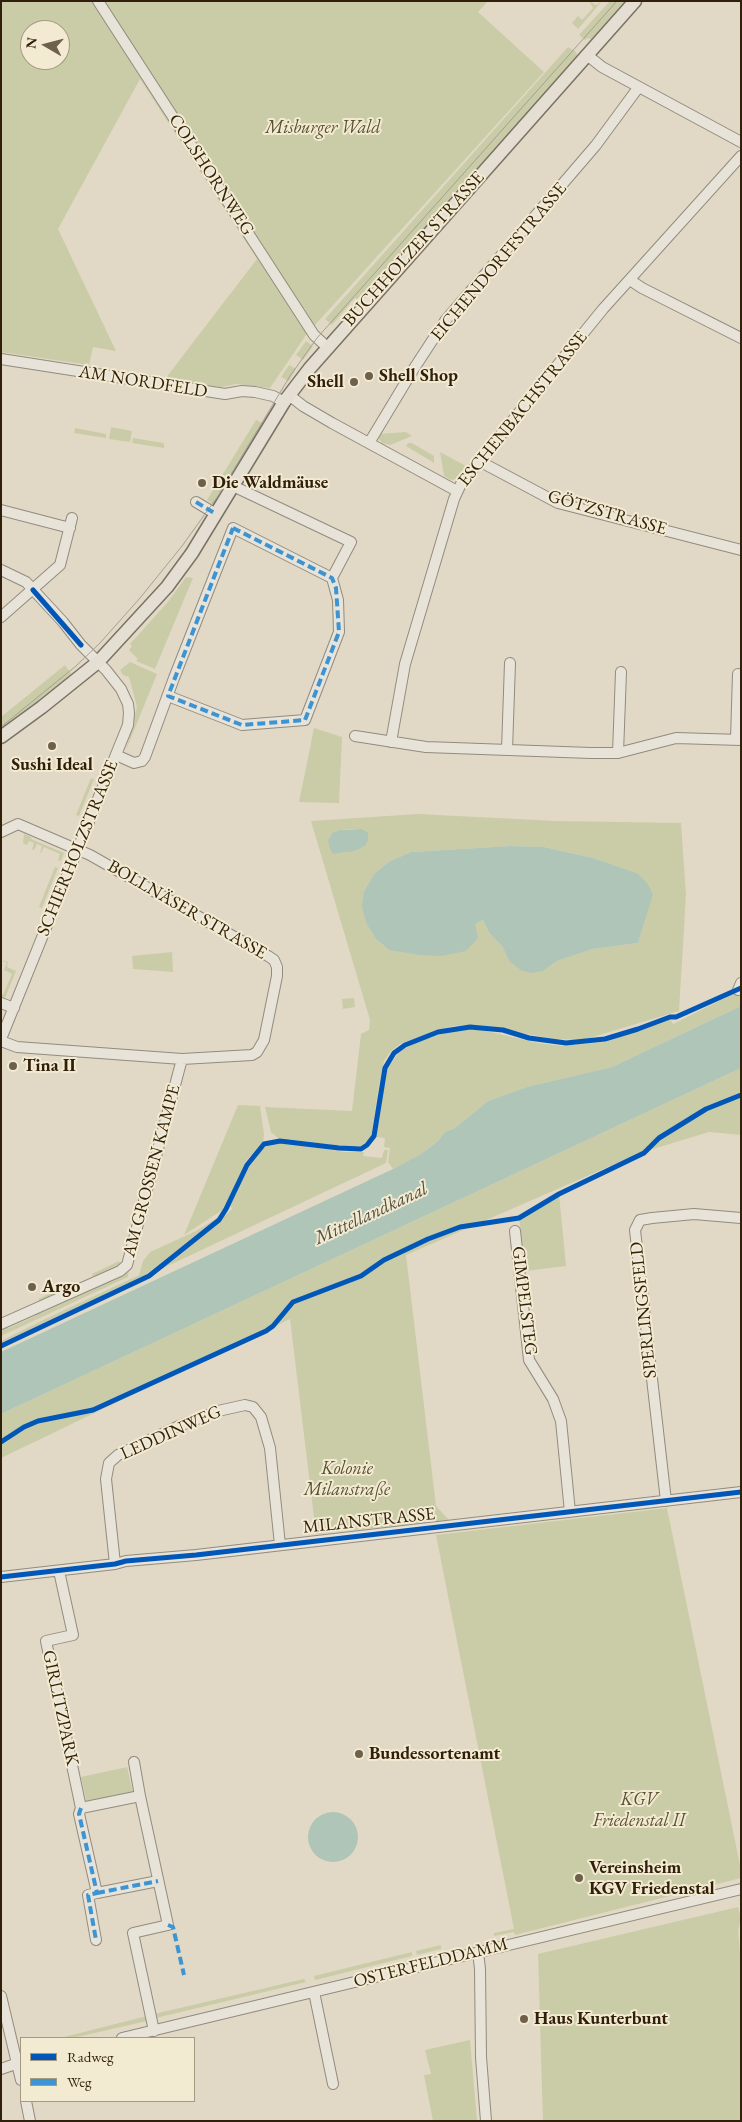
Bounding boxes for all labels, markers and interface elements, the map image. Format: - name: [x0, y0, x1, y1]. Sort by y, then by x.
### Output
- north arrow: [20, 20, 70, 70]
- text: N: [21, 36, 41, 50]
- street label: COLSHORNWEG: [164, 110, 258, 240]
- park label: Misburger Wald: [265, 117, 381, 139]
- street label: BUCHHOLZER STRASSE: [339, 167, 489, 331]
- street label: EICHENDORFFSTRASSE: [426, 178, 572, 346]
- street label: ESCHENBACHSTRASSE: [454, 327, 592, 491]
- street label: AM NORDFELD: [77, 361, 209, 403]
- place label: Shell Shop: [379, 365, 458, 387]
- marker: Shell Shop: [363, 370, 375, 382]
- place label: Shell: [307, 371, 344, 393]
- marker: Shell: [348, 376, 360, 388]
- place label: Die Waldmäuse: [212, 472, 328, 494]
- marker: Die Waldmäuse: [196, 477, 208, 489]
- street label: GÖTZSTRASSE: [545, 486, 669, 540]
- marker: Sushi Ideal: [46, 740, 58, 752]
- place label: Sushi Ideal: [11, 754, 93, 776]
- street label: SCHIERHOLZSTRASSE: [33, 757, 123, 939]
- street label: BOLLNÄSER STRASSE: [104, 856, 270, 964]
- place label: Tina II: [23, 1055, 76, 1077]
- marker: Tina II: [7, 1060, 19, 1072]
- street label: AM GROSSEN KAMPE: [119, 1082, 185, 1260]
- water label: Mittellandkanal: [311, 1178, 431, 1250]
- street label: SPERLINGSFELD: [626, 1241, 662, 1379]
- street label: GIMPELSTEG: [507, 1245, 541, 1357]
- place label: Argo: [42, 1276, 80, 1298]
- marker: Argo: [26, 1281, 38, 1293]
- street label: LEDDINWEG: [117, 1401, 225, 1465]
- park label: Kolonie Milanstraße: [304, 1458, 390, 1500]
- street label: MILANSTRASSE: [302, 1503, 436, 1539]
- street label: GIRLITZPARK: [37, 1648, 83, 1768]
- place label: Bundessortenamt: [369, 1743, 500, 1765]
- marker: Bundessortenamt: [353, 1748, 365, 1760]
- park label: KGV Friedenstal II: [593, 1789, 685, 1832]
- place label: Vereinsheim KGV Friedenstal: [589, 1857, 715, 1900]
- marker: Vereinsheim KGV Friedenstal: [573, 1872, 585, 1884]
- street label: OSTERFELDDAMM: [351, 1933, 511, 1993]
- place label: Haus Kunterbunt: [534, 2008, 668, 2030]
- marker: Haus Kunterbunt: [518, 2013, 530, 2025]
- legend: [20, 2037, 195, 2102]
- text: Radweg: [67, 2047, 114, 2066]
- text: Weg: [67, 2072, 92, 2091]

